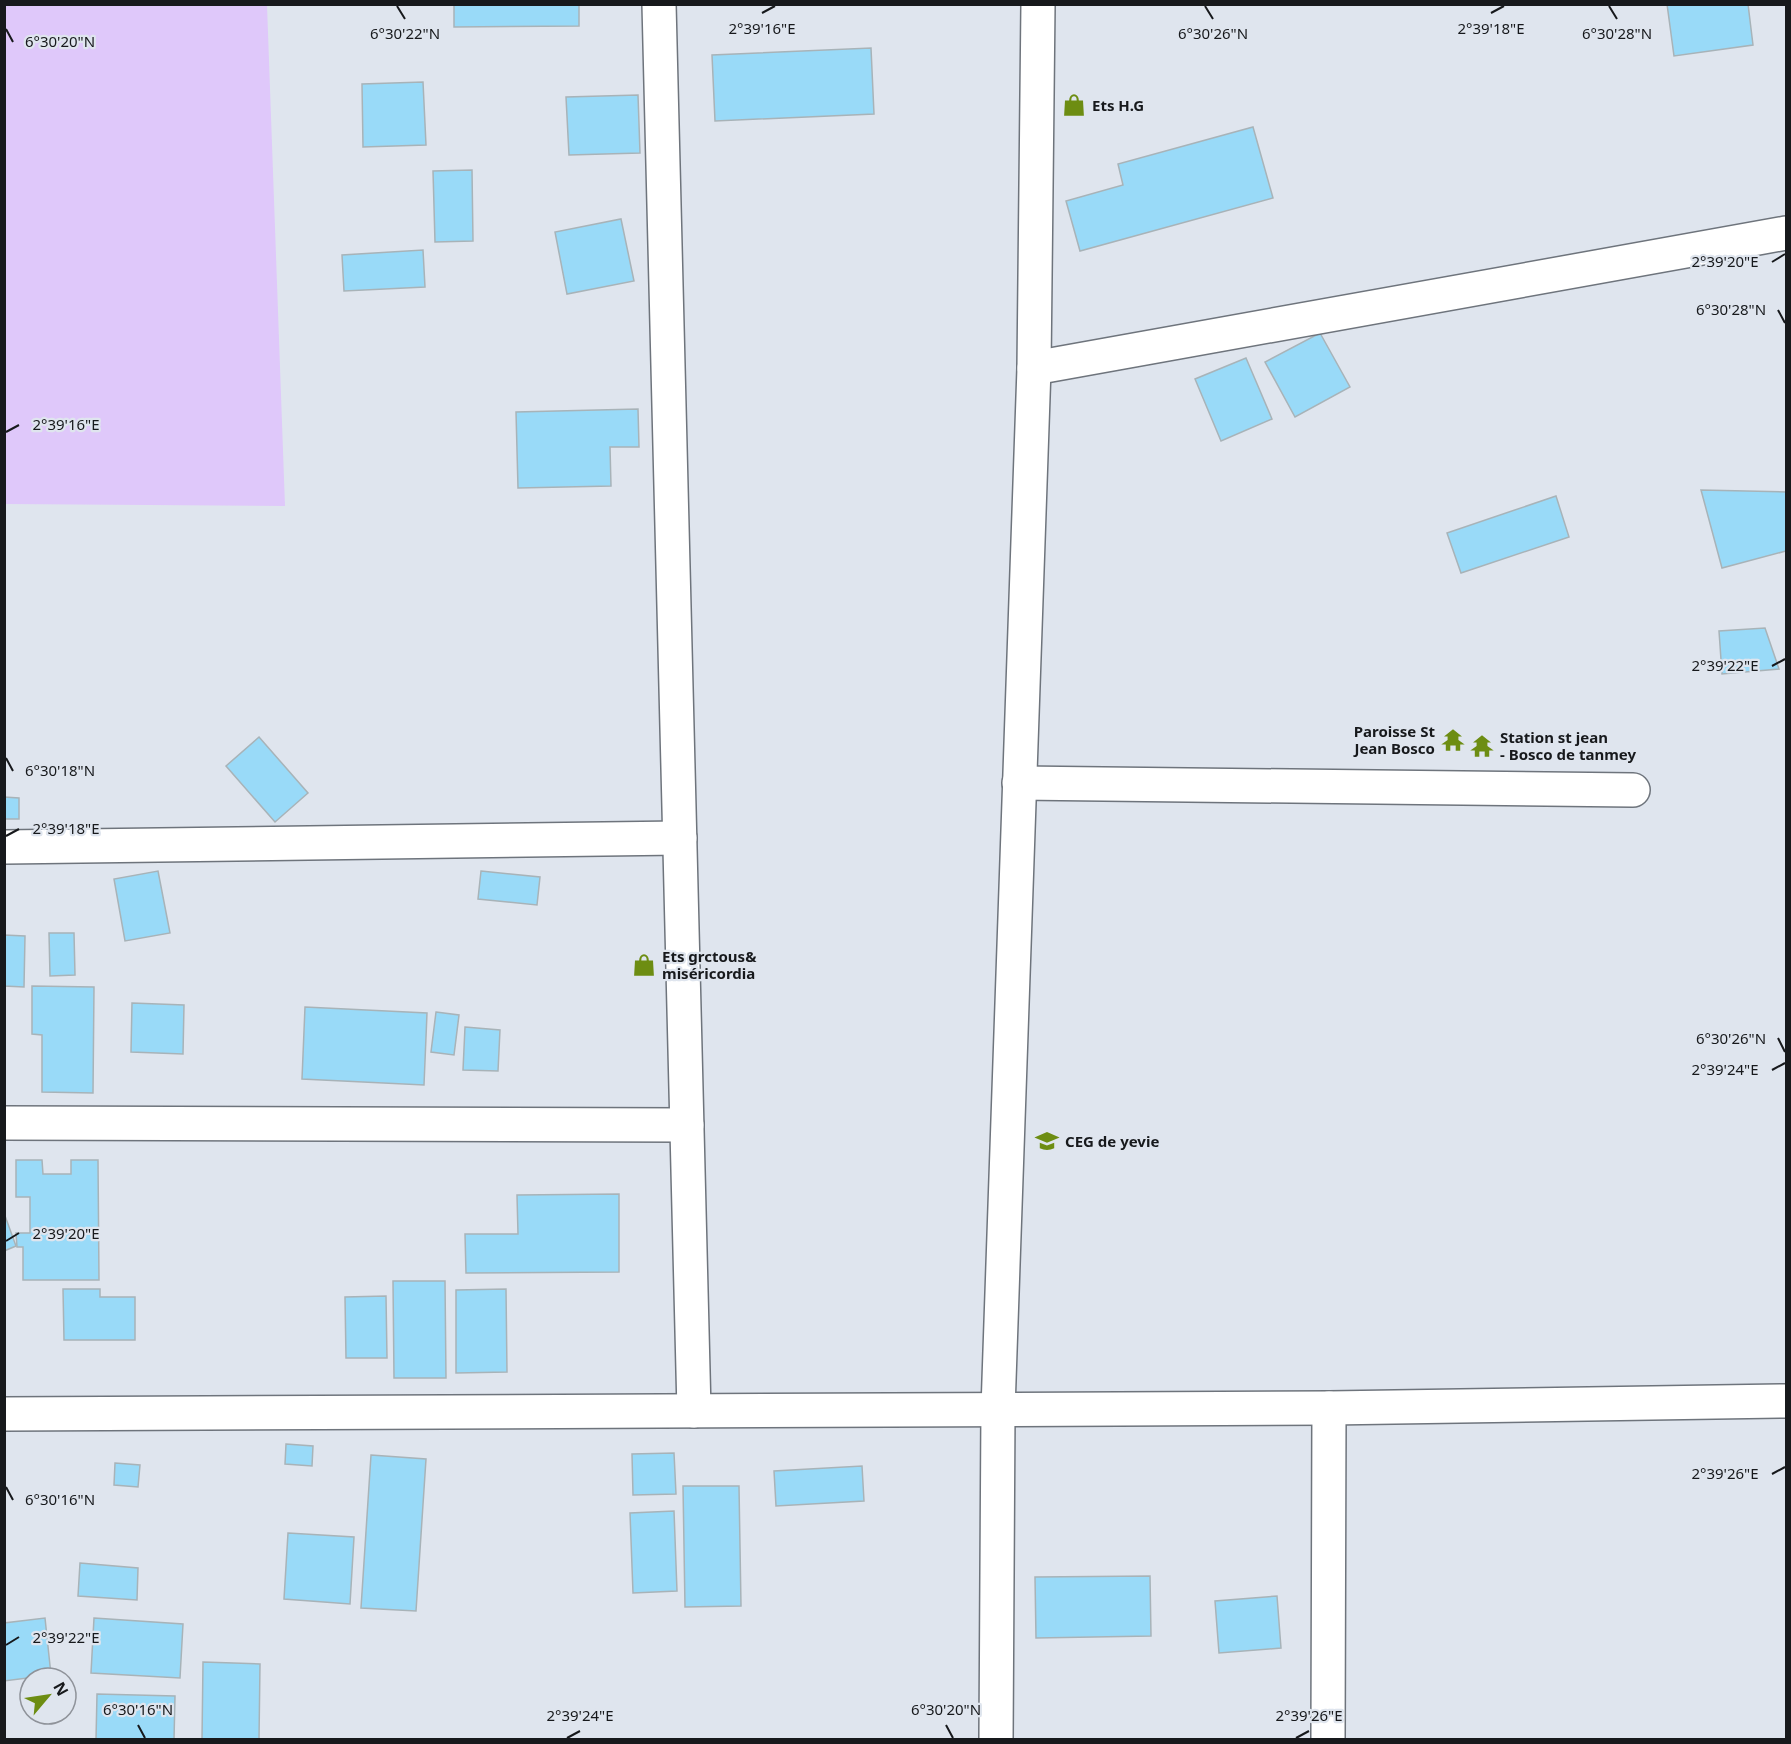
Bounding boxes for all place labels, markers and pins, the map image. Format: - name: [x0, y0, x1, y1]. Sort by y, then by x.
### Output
- shop icon: Ets H.G: [1061, 92, 1087, 118]
- place label: Ets H.G: [1092, 95, 1144, 115]
- place label: Paroisse St Jean Bosco: [1352, 721, 1435, 758]
- temple icon: Paroisse St Jean Bosco: [1440, 727, 1466, 753]
- place label: Station st jean - Bosco de tanmey: [1500, 727, 1636, 764]
- temple icon: Station st jean - Bosco de tanmey: [1469, 733, 1495, 759]
- place label: Ets grctous& miséricordia: [662, 946, 757, 983]
- shop icon: Ets grctous& miséricordia: [631, 952, 657, 978]
- school or university icon: CEG de yevie: [1034, 1128, 1060, 1154]
- place label: CEG de yevie: [1065, 1131, 1159, 1151]

